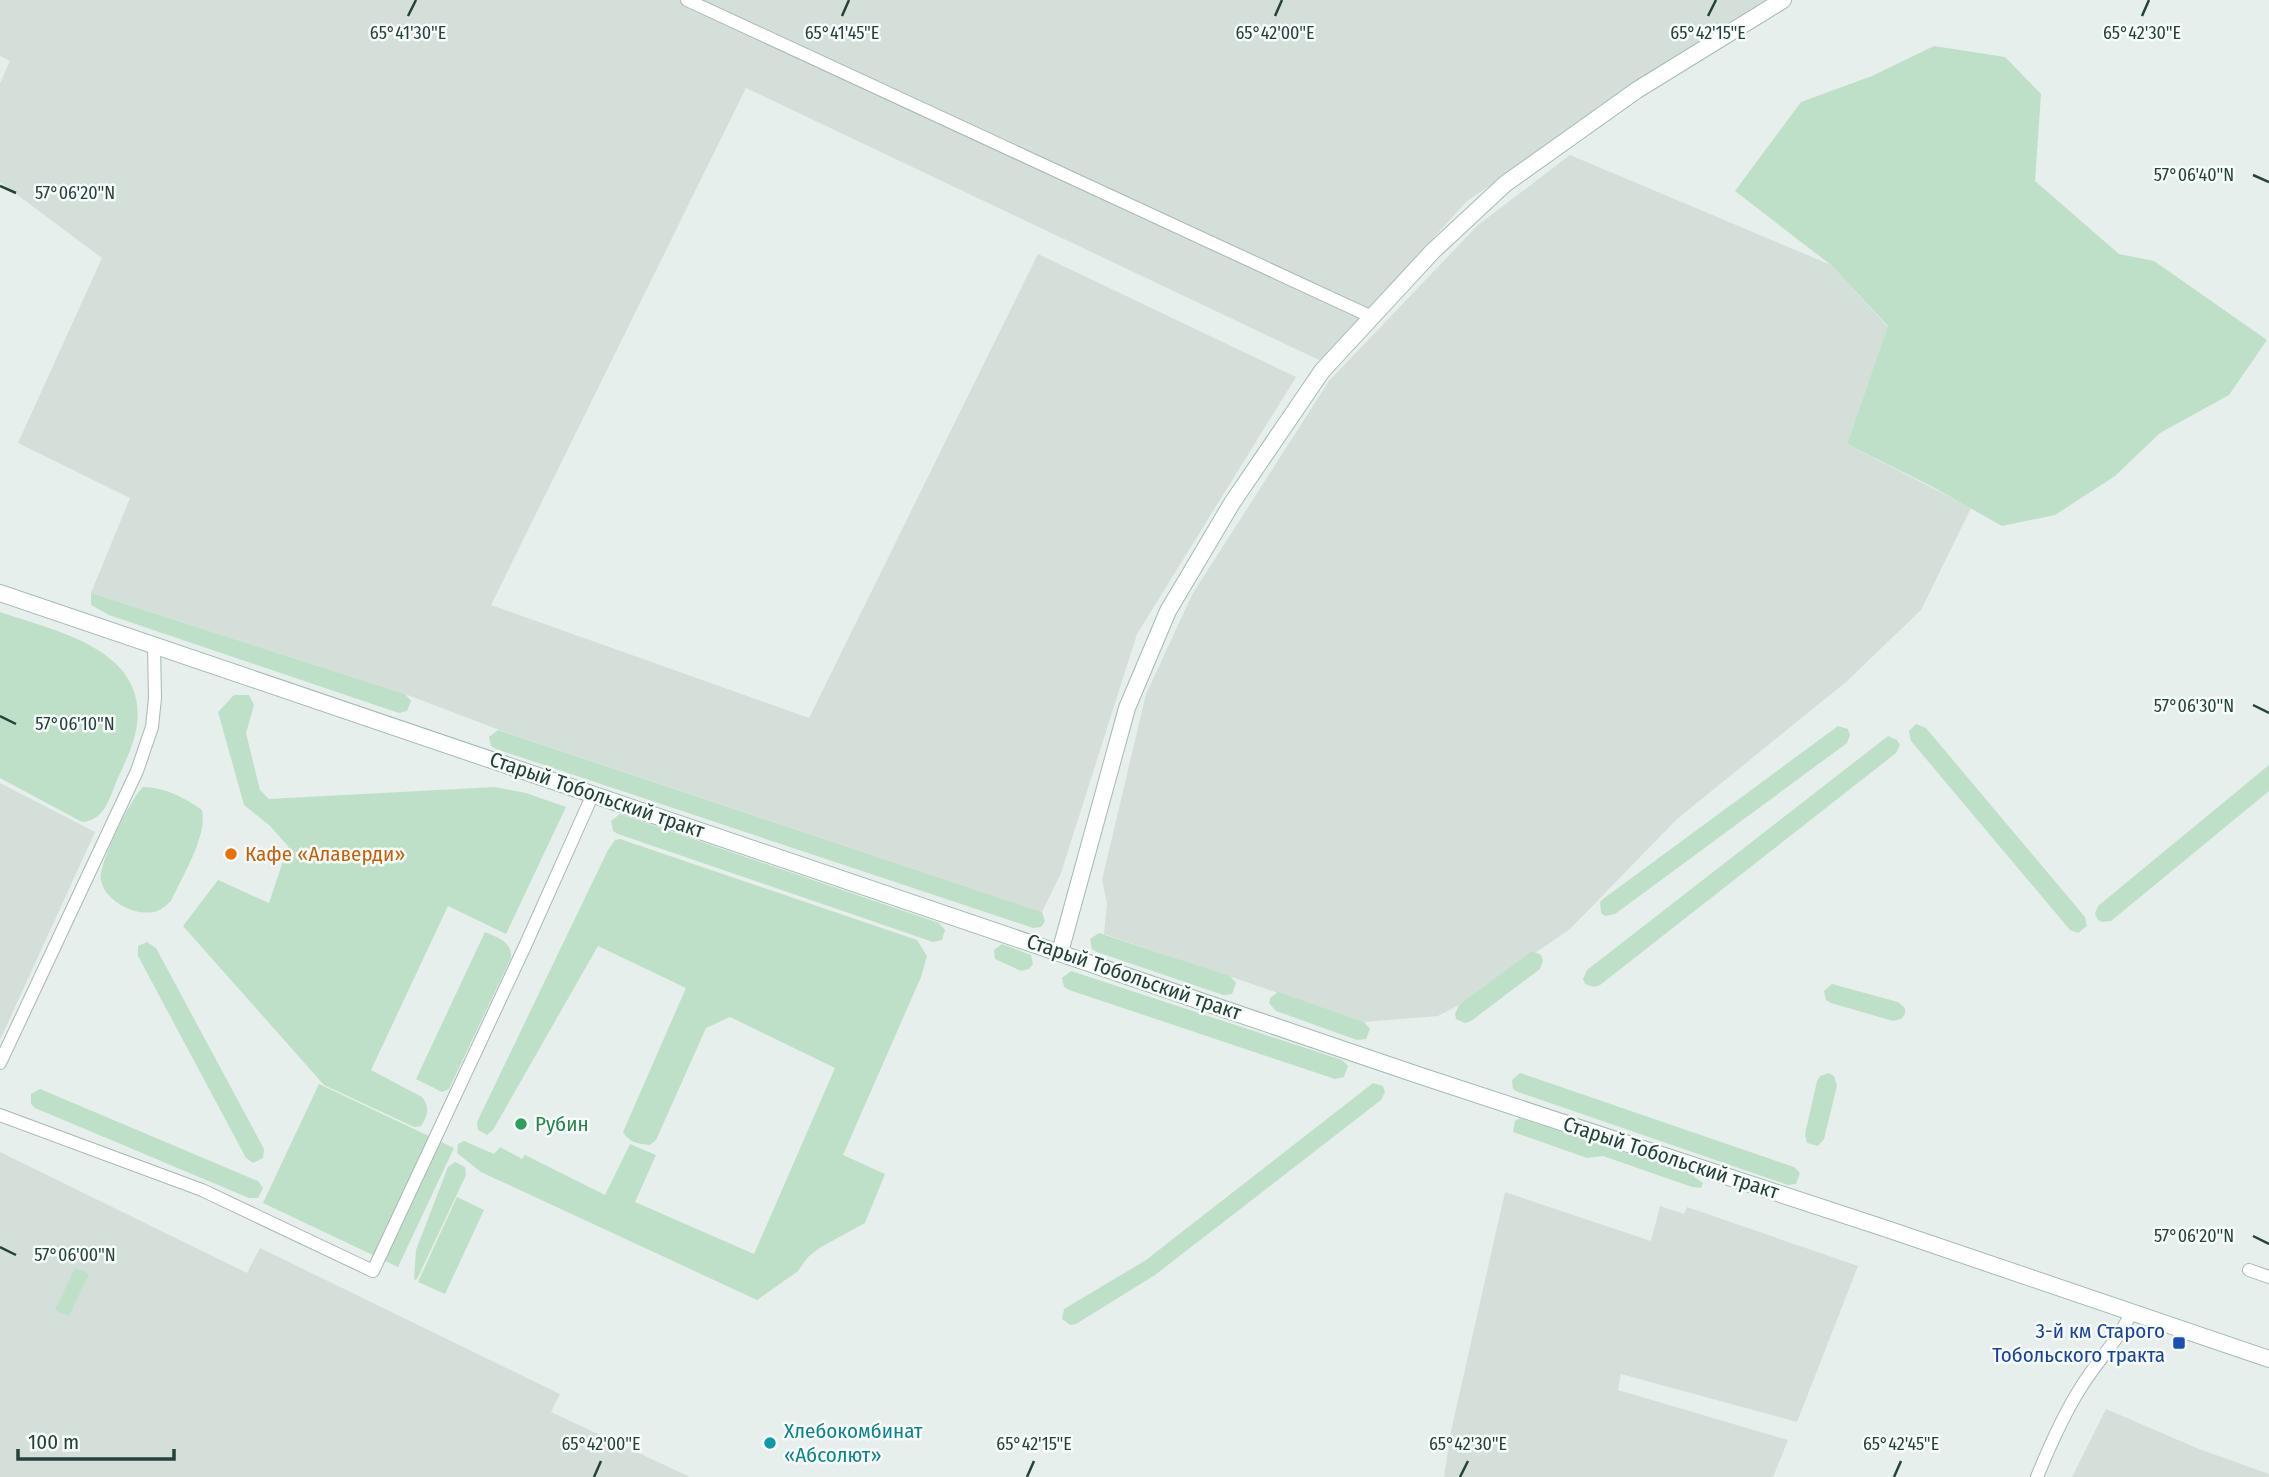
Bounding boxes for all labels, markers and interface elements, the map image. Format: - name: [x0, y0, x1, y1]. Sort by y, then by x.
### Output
- text: 65°41'30"E: [370, 22, 446, 44]
- text: 65°41'45"E: [805, 22, 879, 44]
- text: 65°42'00"E: [1235, 22, 1315, 44]
- text: 65°42'15"E: [1670, 22, 1746, 44]
- text: 65°42'30"E: [2103, 22, 2181, 44]
- text: 57°06'40"N: [2154, 164, 2234, 186]
- text: 57°06'20"N: [35, 182, 115, 204]
- text: 57°06'30"N: [2154, 695, 2234, 717]
- text: 57°06'10"N: [35, 713, 115, 735]
- street label: Старый Тобольский тракт: [486, 746, 708, 844]
- place label: Кафе «Алаверди»: [245, 841, 405, 867]
- marker: Кафе «Алаверди»: [223, 846, 239, 862]
- street label: Старый Тобольский тракт: [1023, 928, 1245, 1026]
- place label: Рубин: [535, 1111, 589, 1137]
- street label: Старый Тобольский тракт: [1560, 1111, 1783, 1205]
- marker: Рубин: [513, 1116, 529, 1132]
- text: 57°06'20"N: [2154, 1225, 2234, 1247]
- text: 57°06'00"N: [34, 1244, 116, 1266]
- place label: 3-й км Старого Тобольского тракта: [1992, 1318, 2165, 1368]
- marker: 3-й км Старого Тобольского тракта: [2171, 1335, 2187, 1351]
- scale bar: [18, 1418, 173, 1462]
- place label: Хлебокомбинат «Абсолют»: [784, 1418, 923, 1468]
- text: 100 m: [28, 1429, 79, 1455]
- text: 65°42'00"E: [561, 1433, 641, 1455]
- text: 65°42'15"E: [996, 1433, 1072, 1455]
- text: 65°42'30"E: [1429, 1433, 1507, 1455]
- text: 65°42'45"E: [1863, 1433, 1939, 1455]
- marker: Хлебокомбинат «Абсолют»: [762, 1435, 778, 1451]

